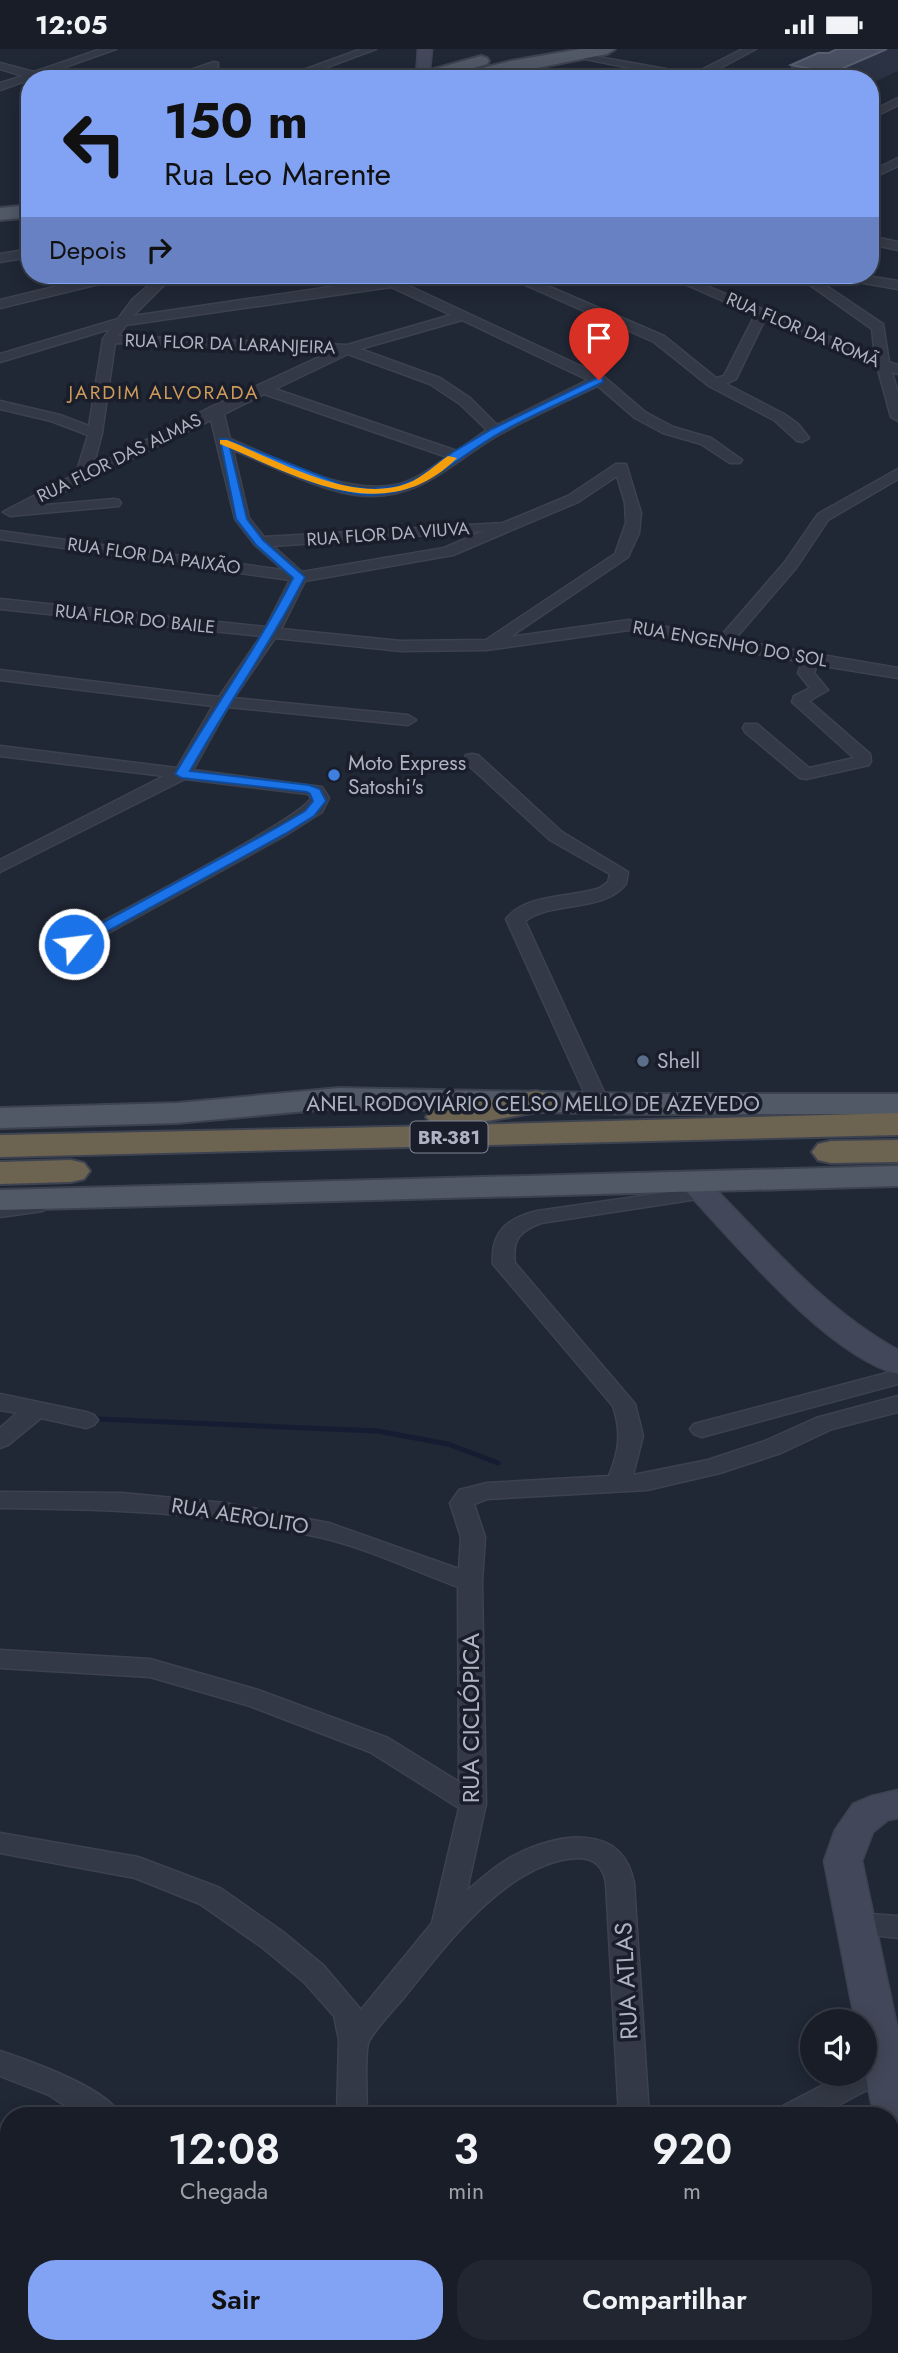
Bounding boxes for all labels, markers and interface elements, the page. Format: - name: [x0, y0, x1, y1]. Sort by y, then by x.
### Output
- text: 12:05: [35, 6, 108, 44]
- text: 150 m: [164, 86, 308, 156]
- icon: left: [49, 98, 140, 189]
- text: Rua Leo Marente: [164, 151, 391, 197]
- text: Depois: [49, 231, 126, 269]
- icon: right: [140, 231, 178, 269]
- street label: RUA FLOR DA ROMÃ: [722, 286, 884, 374]
- pin: [569, 308, 629, 380]
- icon: arrive: [580, 319, 618, 357]
- street label: RUA FLOR DA LARANJEIRA: [124, 327, 336, 361]
- district label: JARDIM ALVORADA: [66, 379, 259, 406]
- street label: RUA FLOR DAS ALMAS: [32, 407, 206, 509]
- street label: RUA FLOR DA VIUVA: [306, 515, 471, 553]
- street label: RUA FLOR DA PAIXÃO: [66, 531, 242, 581]
- street label: RUA FLOR DO BAILE: [54, 598, 216, 640]
- street label: RUA ENGENHO DO SOL: [631, 614, 829, 674]
- place label: Moto Express Satoshi's: [348, 748, 466, 802]
- marker: Moto Express Satoshi's: [326, 767, 342, 783]
- position arrow: [37, 907, 111, 981]
- place label: Shell: [657, 1046, 700, 1076]
- marker: Shell: [635, 1053, 651, 1069]
- street label: ANEL RODOVIÁRIO CELSO MELLO DE AZEVEDO: [306, 1089, 760, 1119]
- road number: BR-381: [410, 1121, 488, 1153]
- street label: RUA AEROLITO: [169, 1490, 311, 1542]
- street label: RUA CICLÓPICA: [453, 1633, 488, 1803]
- street label: RUA ATLAS: [605, 1921, 647, 2041]
- map controls: [800, 2009, 877, 2086]
- button: sound: [800, 2009, 877, 2086]
- text: 12:08: [168, 2119, 280, 2180]
- text: 3: [454, 2119, 479, 2180]
- text: 920: [652, 2119, 732, 2180]
- text: Chegada: [180, 2174, 268, 2208]
- text: min: [448, 2174, 484, 2208]
- text: m: [683, 2174, 701, 2208]
- button: Sair: [28, 2260, 443, 2340]
- button: Compartilhar: [457, 2260, 872, 2340]

